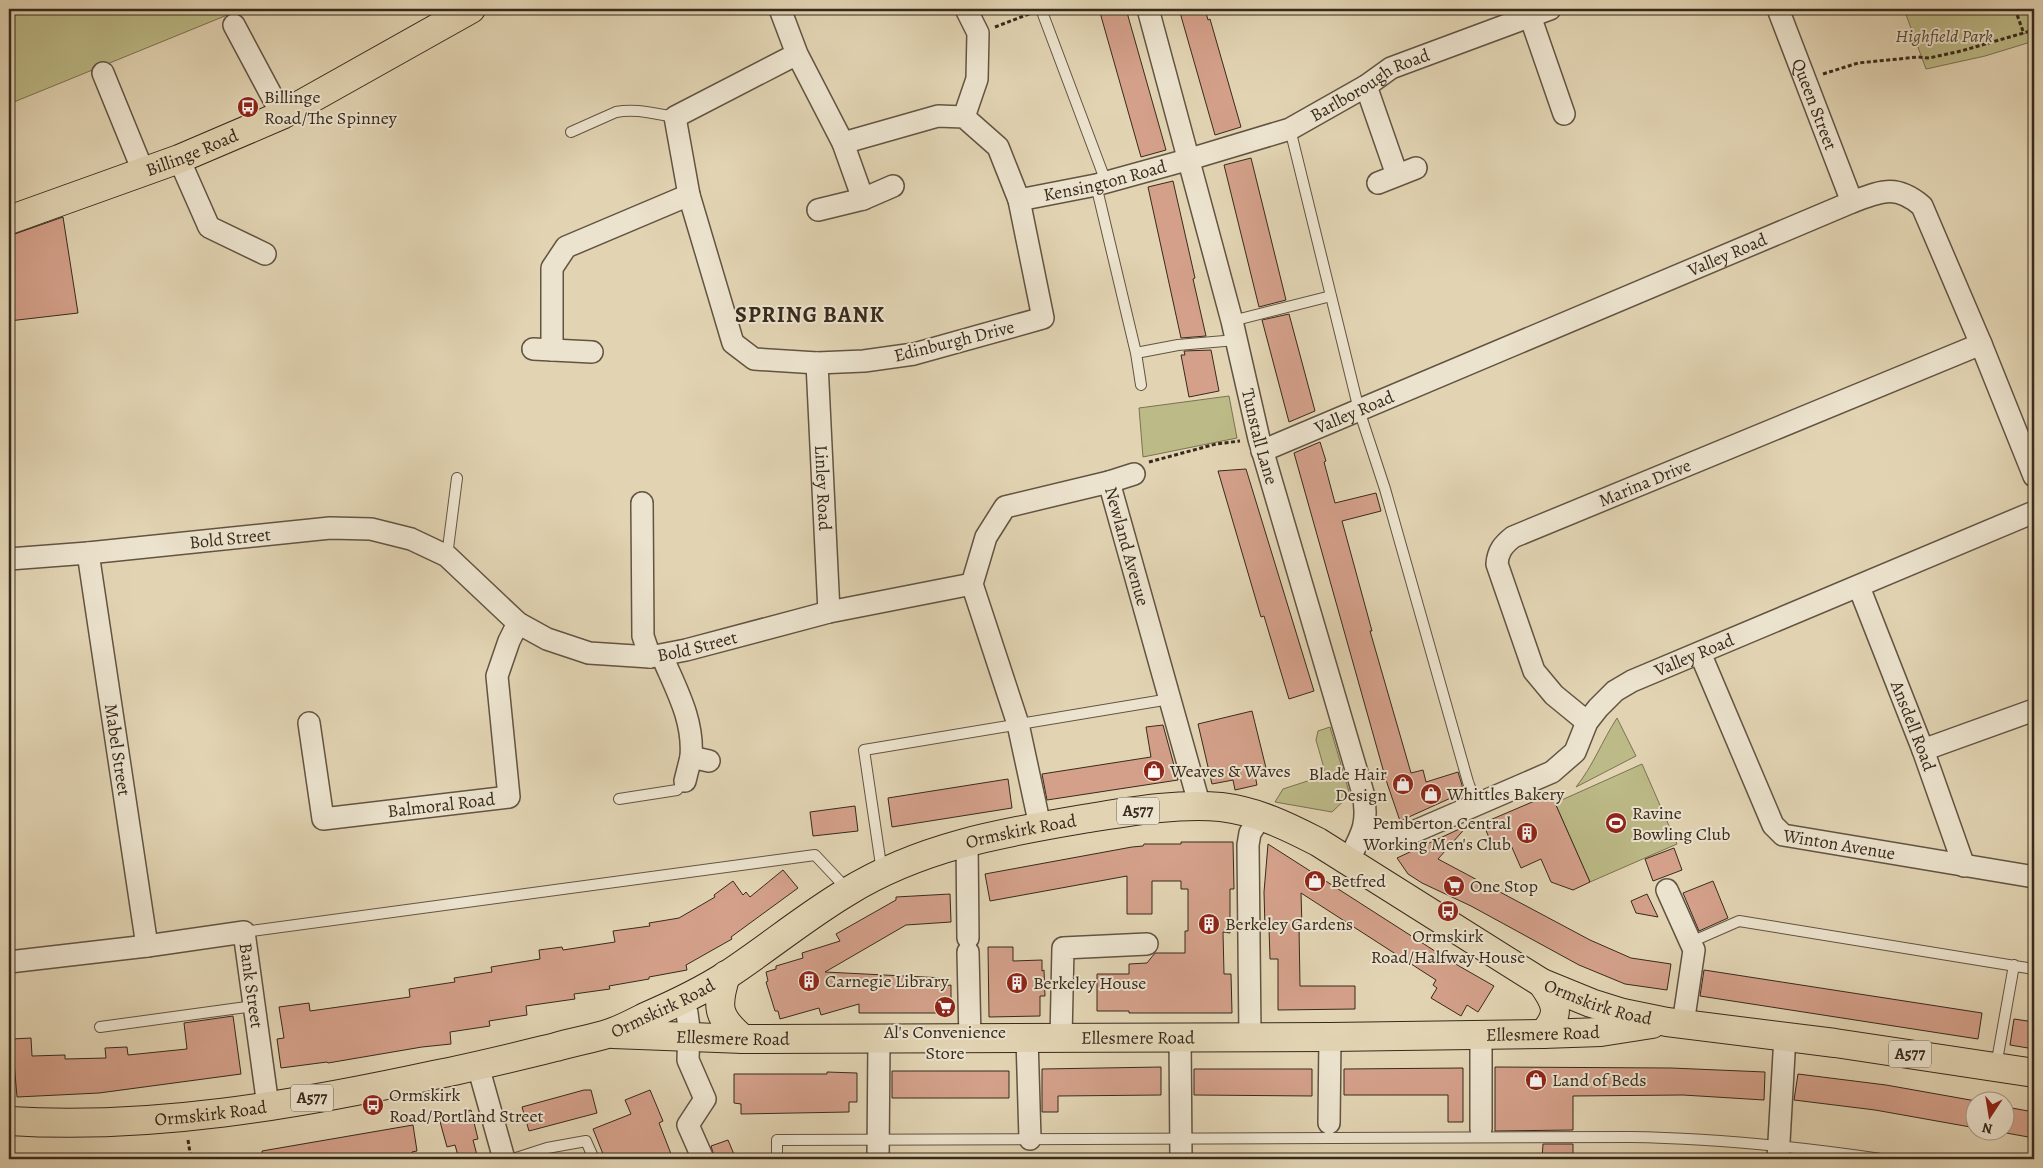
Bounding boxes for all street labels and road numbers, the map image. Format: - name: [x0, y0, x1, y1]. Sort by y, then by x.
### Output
- street label: Barlborough Road: [1306, 43, 1433, 127]
- street label: Queen Street: [1786, 55, 1843, 154]
- street label: Billinge Road: [143, 123, 242, 182]
- street label: Kensington Road: [1041, 154, 1169, 207]
- street label: Valley Road: [1683, 227, 1771, 282]
- street label: Edinburgh Drive: [891, 314, 1017, 368]
- street label: Valley Road: [1310, 385, 1398, 440]
- street label: Tunstall Lane: [1236, 386, 1284, 488]
- street label: Linley Road: [809, 444, 837, 532]
- street label: Marina Drive: [1595, 453, 1694, 512]
- street label: Newland Avenue: [1099, 484, 1155, 609]
- street label: Bold Street: [188, 522, 272, 554]
- street label: Bold Street: [655, 625, 740, 667]
- street label: Valley Road: [1650, 627, 1738, 683]
- street label: Ansdell Road: [1885, 676, 1942, 774]
- street label: Mabel Street: [99, 702, 136, 798]
- street label: Balmoral Road: [386, 787, 497, 823]
- road number: A577: [1117, 798, 1159, 824]
- street label: Ormskirk Road: [963, 808, 1078, 854]
- street label: Winton Avenue: [1781, 823, 1897, 866]
- street label: Bank Street: [234, 941, 269, 1030]
- street label: Ormskirk Road: [607, 973, 719, 1044]
- street label: Ormskirk Road: [1540, 973, 1655, 1031]
- street label: Ellesmere Road: [1486, 1020, 1600, 1047]
- street label: Ellesmere Road: [676, 1024, 790, 1051]
- street label: Ellesmere Road: [1081, 1025, 1195, 1050]
- road number: A577: [1889, 1040, 1931, 1068]
- road number: A577: [291, 1084, 333, 1112]
- street label: Ormskirk Road: [154, 1095, 268, 1132]

